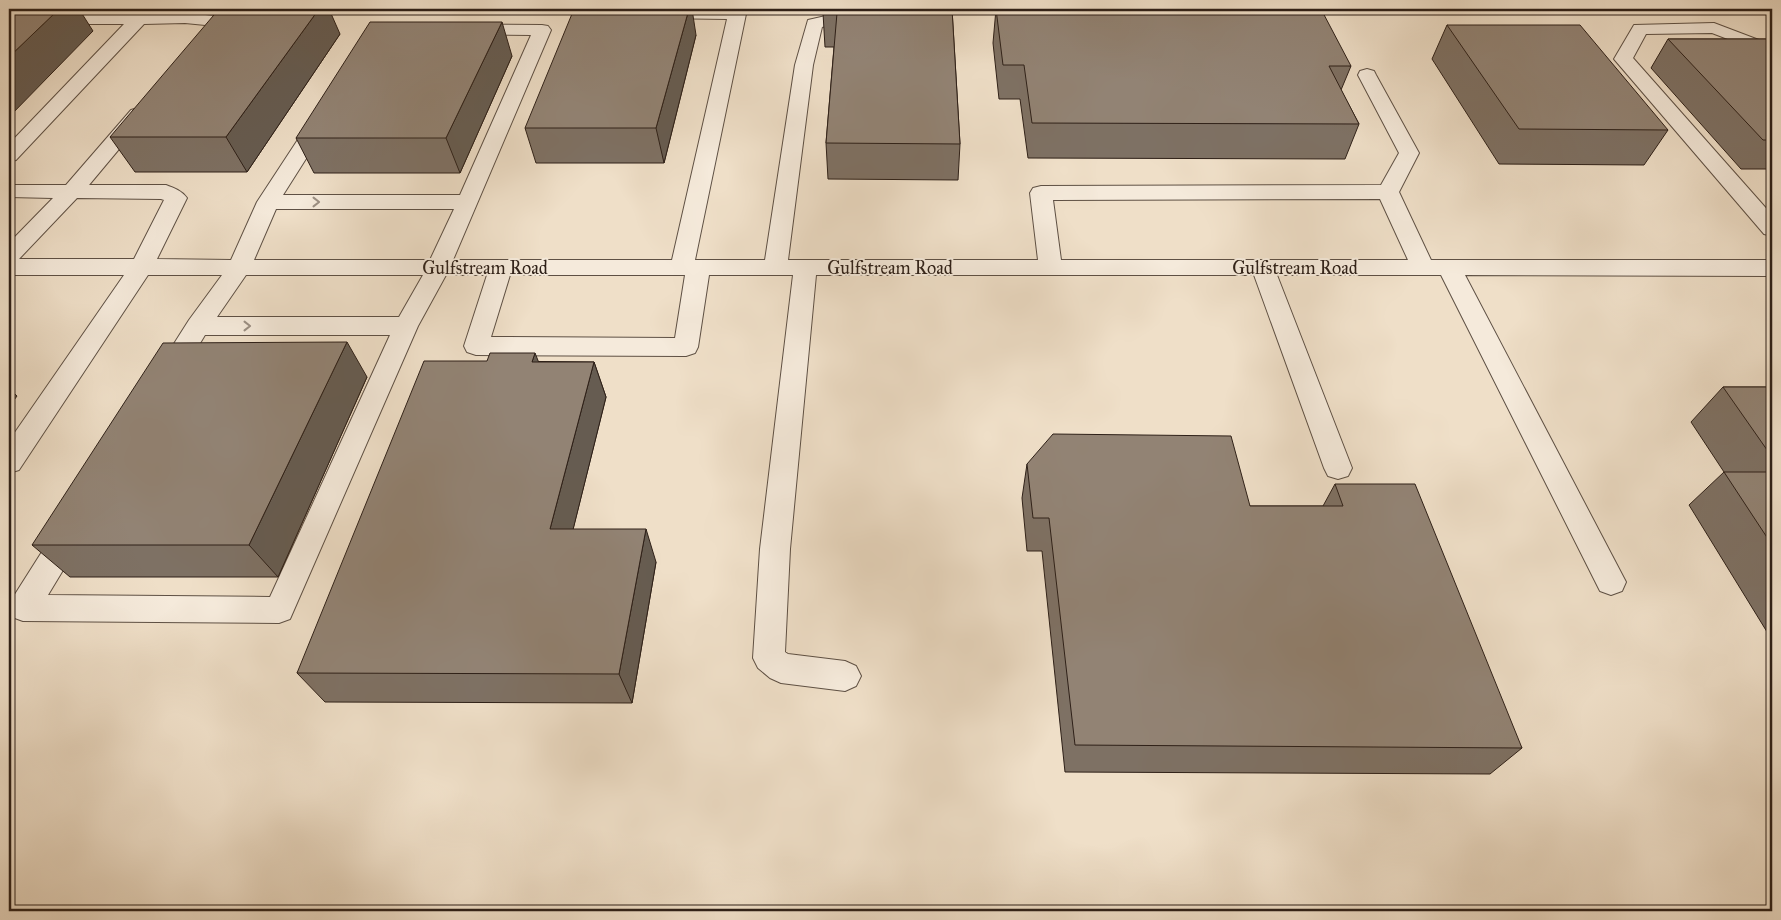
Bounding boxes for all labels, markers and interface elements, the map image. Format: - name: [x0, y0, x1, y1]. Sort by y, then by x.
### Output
- one-way arrow: [313, 197, 321, 207]
- street label: Gulfstream Road: [422, 257, 548, 279]
- street label: Gulfstream Road: [827, 257, 953, 279]
- street label: Gulfstream Road: [1232, 257, 1358, 279]
- one-way arrow: [244, 321, 251, 331]

